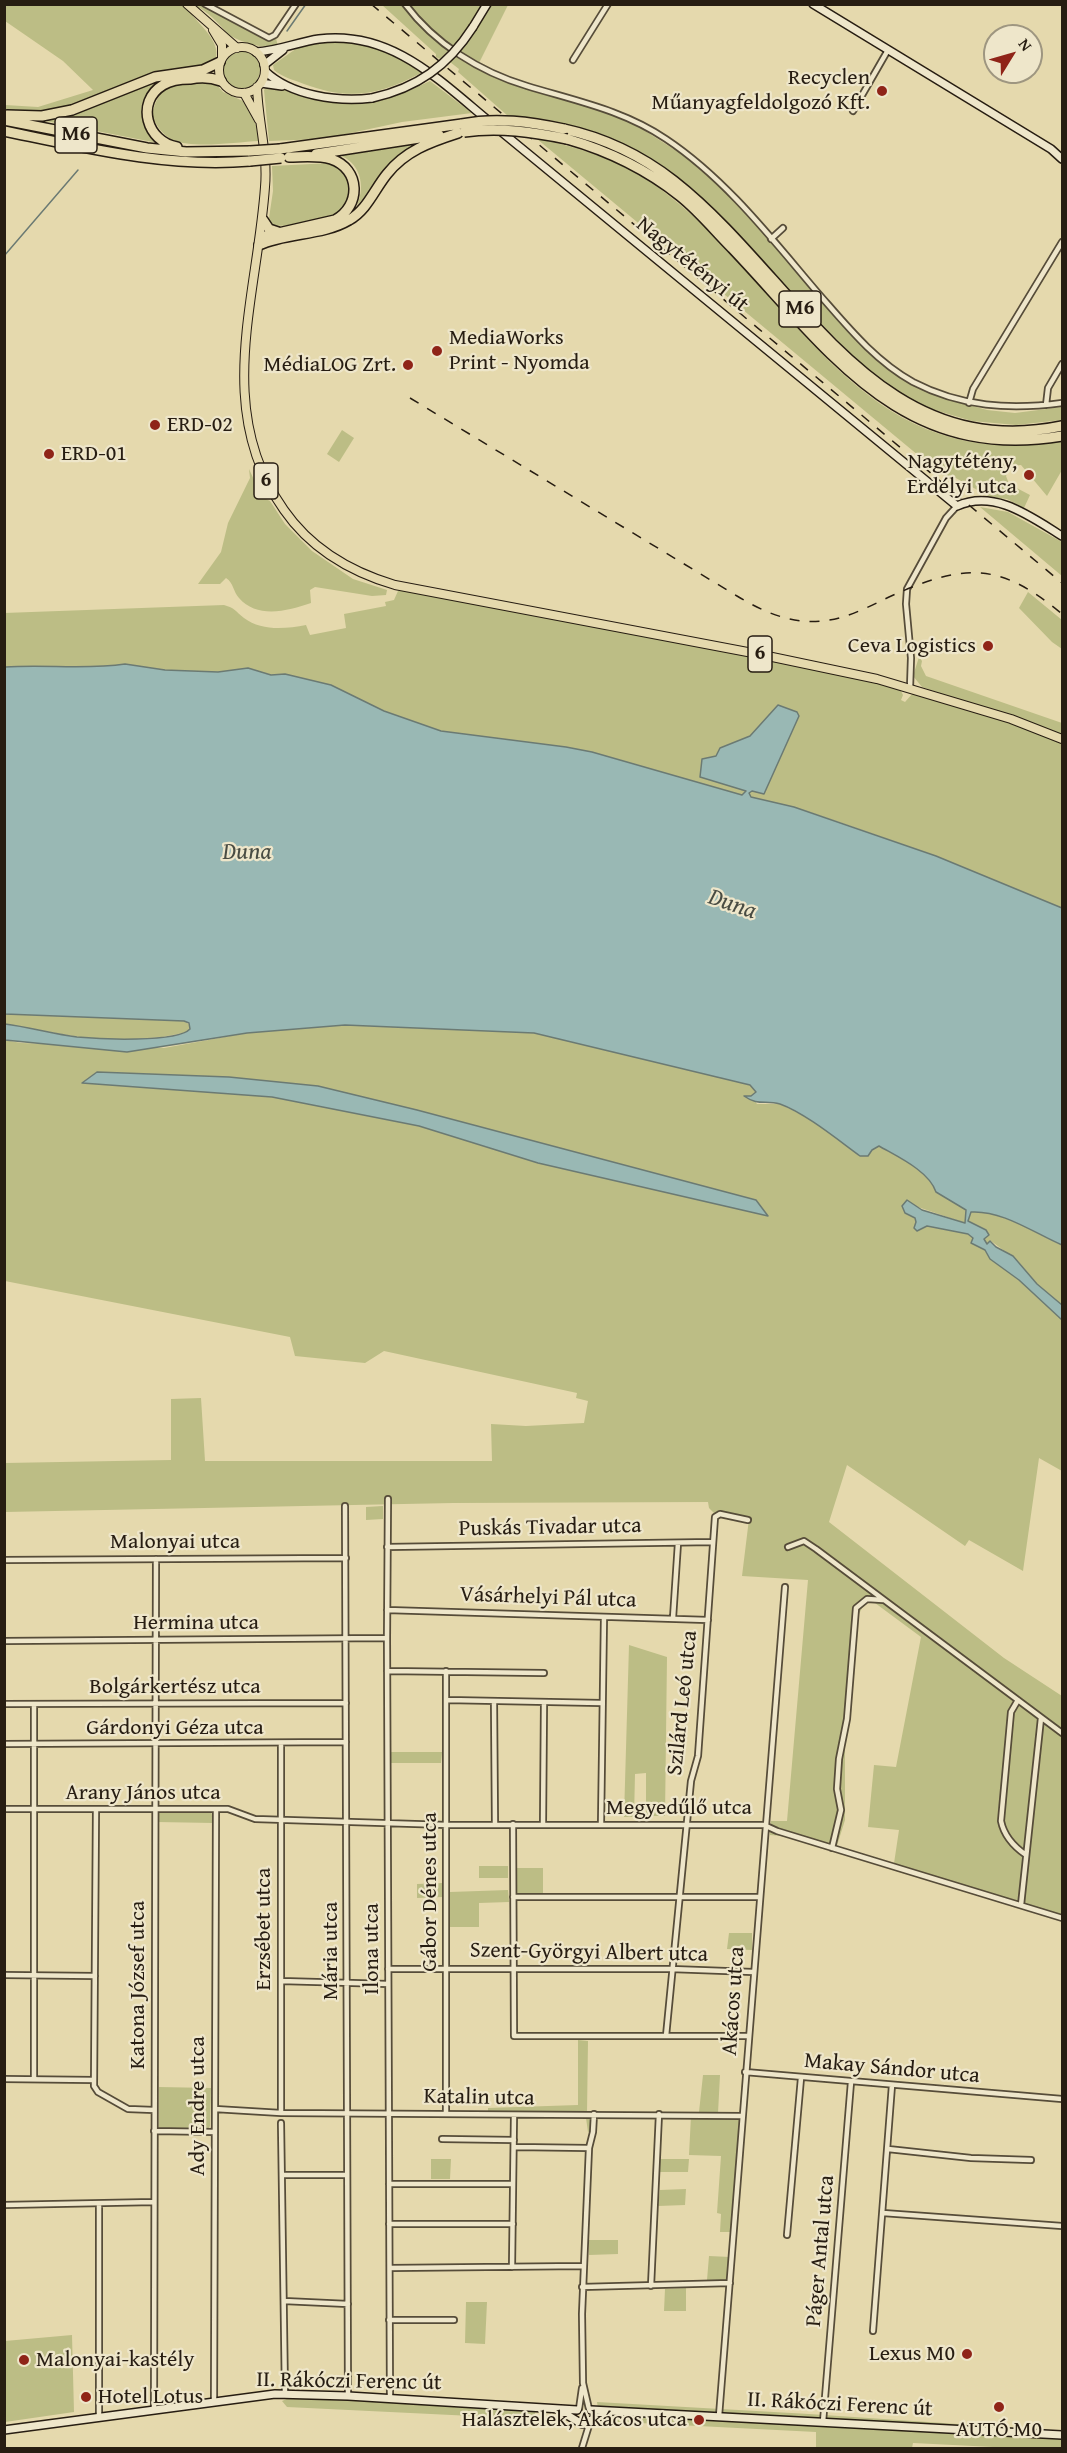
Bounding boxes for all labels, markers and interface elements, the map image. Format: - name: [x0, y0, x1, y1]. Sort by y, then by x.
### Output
- north arrow: [983, 24, 1043, 84]
- text: N: [1013, 33, 1039, 56]
- place label: Recyclen Műanyagfeldolgozó Kft.: [652, 65, 870, 116]
- marker: Recyclen Műanyagfeldolgozó Kft.: [875, 84, 889, 98]
- road number: M6: [55, 117, 97, 153]
- street label: Nagytétényi út: [631, 212, 753, 318]
- road number: M6: [779, 291, 821, 327]
- place label: MediaWorks Print - Nyomda: [449, 325, 590, 376]
- marker: MediaWorks Print - Nyomda: [430, 344, 444, 358]
- place label: MédiaLOG Zrt.: [264, 352, 396, 378]
- marker: MédiaLOG Zrt.: [401, 358, 415, 372]
- place label: ERD-02: [167, 412, 233, 438]
- marker: ERD-02: [148, 418, 162, 432]
- place label: ERD-01: [61, 441, 127, 467]
- marker: ERD-01: [42, 447, 56, 461]
- place label: Nagytétény, Erdélyi utca: [907, 449, 1017, 500]
- road number: 6: [254, 463, 278, 499]
- marker: Nagytétény, Erdélyi utca: [1022, 468, 1036, 482]
- place label: Ceva Logistics: [848, 633, 976, 659]
- road number: 6: [748, 636, 772, 672]
- marker: Ceva Logistics: [981, 639, 995, 653]
- water label: Duna: [223, 839, 271, 867]
- water label: Duna: [704, 883, 760, 927]
- street label: Puskás Tivadar utca: [458, 1513, 642, 1543]
- street label: Malonyai utca: [110, 1529, 240, 1555]
- street label: Vásárhelyi Pál utca: [459, 1582, 637, 1614]
- street label: Hermina utca: [133, 1610, 259, 1636]
- street label: Szilárd Leó utca: [662, 1629, 704, 1777]
- street label: Bolgárkertész utca: [89, 1674, 261, 1700]
- street label: Gárdonyi Géza utca: [86, 1715, 264, 1741]
- street label: Arany János utca: [65, 1780, 221, 1806]
- street label: Megyedűlő utca: [606, 1795, 752, 1821]
- street label: Gábor Dénes utca: [417, 1812, 443, 1972]
- street label: Erzsébet utca: [251, 1867, 277, 1991]
- street label: Katona József utca: [125, 1901, 151, 2069]
- street label: Mária utca: [318, 1902, 344, 2000]
- street label: Ilona utca: [359, 1903, 385, 1995]
- street label: Szent-Györgyi Albert utca: [470, 1938, 708, 1968]
- street label: Akácos utca: [717, 1946, 751, 2056]
- street label: Ady Endre utca: [185, 2036, 211, 2176]
- street label: Makay Sándor utca: [803, 2048, 981, 2090]
- street label: Katalin utca: [423, 2084, 535, 2112]
- street label: Páger Antal utca: [801, 2174, 841, 2328]
- place label: Lexus M0: [869, 2341, 955, 2367]
- place label: Malonyai-kastély: [36, 2347, 194, 2373]
- marker: Lexus M0: [960, 2347, 974, 2361]
- marker: Malonyai-kastély: [17, 2353, 31, 2367]
- street label: II. Rákóczi Ferenc út: [256, 2367, 442, 2397]
- place label: Hotel Lotus: [98, 2384, 203, 2410]
- street label: II. Rákóczi Ferenc út: [747, 2387, 933, 2423]
- marker: Hotel Lotus: [79, 2390, 93, 2404]
- marker: AUTÓ M0: [992, 2400, 1006, 2414]
- place label: Halásztelek, Akácos utca: [462, 2407, 687, 2433]
- marker: Halásztelek, Akácos utca: [692, 2413, 706, 2427]
- place label: AUTÓ M0: [956, 2417, 1042, 2443]

